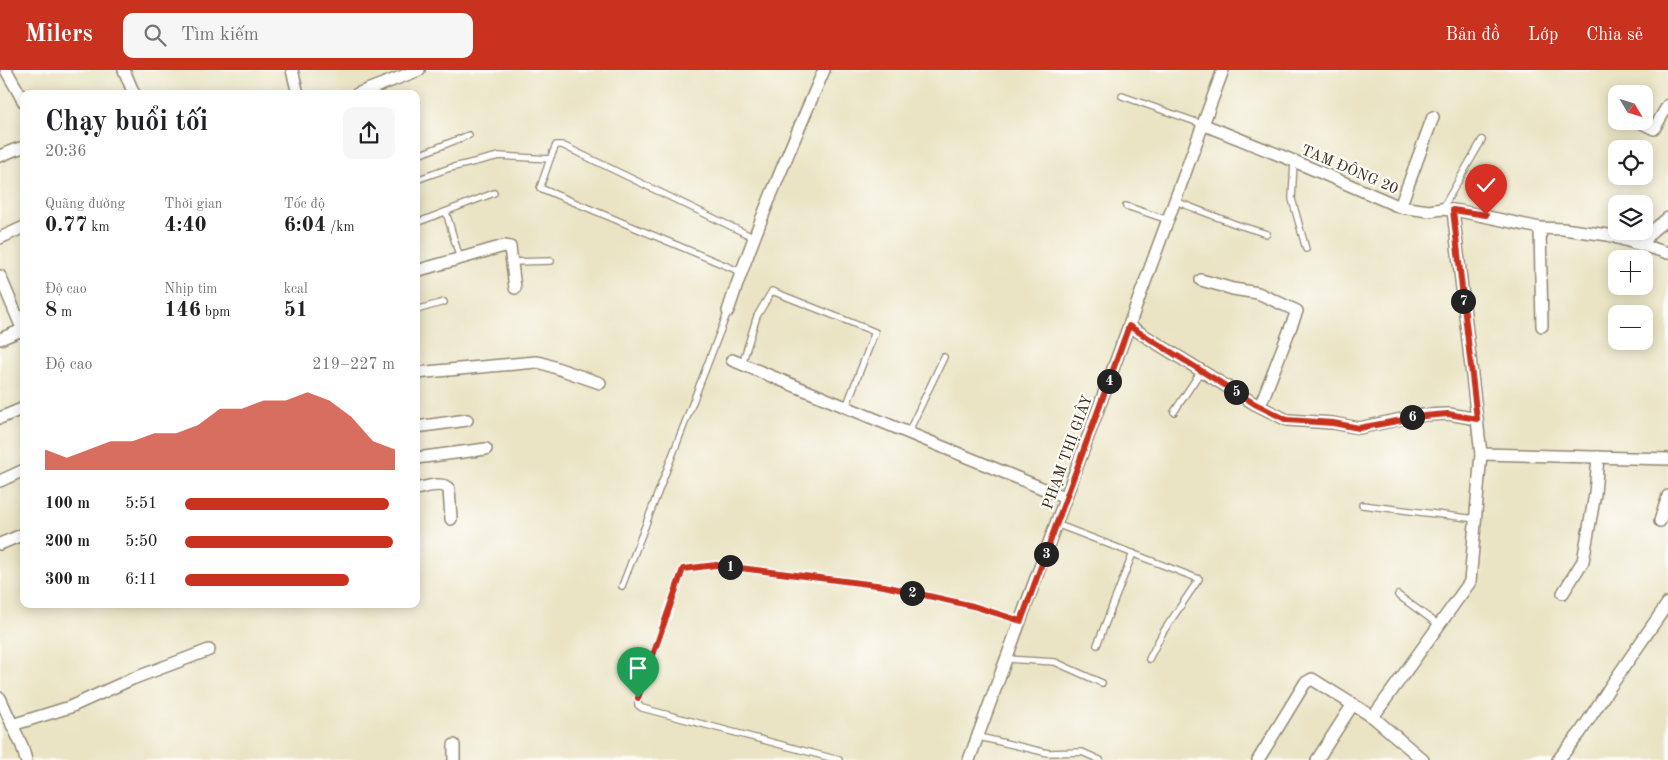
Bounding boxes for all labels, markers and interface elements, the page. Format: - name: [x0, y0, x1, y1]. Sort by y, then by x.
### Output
- search box: [123, 13, 473, 58]
- icon: search: [141, 21, 169, 49]
- text: Milers: [25, 23, 93, 47]
- text: Tìm kiếm: [181, 26, 259, 45]
- text: Bản đồ: [1446, 26, 1500, 44]
- text: Lớp: [1528, 26, 1558, 44]
- text: Chia sẻ: [1586, 26, 1643, 44]
- north arrow: [1608, 85, 1652, 130]
- map controls: [1608, 85, 1653, 350]
- button: share: [343, 107, 395, 159]
- text: Chạy buổi tối: [45, 109, 208, 137]
- street label: TAM ĐÔNG 20: [1299, 140, 1401, 198]
- button: locate: [1608, 140, 1653, 185]
- text: 20:36: [45, 144, 87, 160]
- pin: [1465, 164, 1507, 215]
- icon: check: [1472, 171, 1500, 199]
- button: layers: [1608, 195, 1653, 240]
- text: Quãng đường: [45, 197, 125, 211]
- text: Thời gian: [164, 197, 222, 211]
- text: Tốc độ: [284, 197, 325, 211]
- text: 0.77: [45, 215, 87, 236]
- text: 4:40: [164, 215, 207, 236]
- text: 6:04: [284, 215, 326, 236]
- text: km: [87, 220, 110, 234]
- text: /km: [326, 220, 355, 234]
- button: +: [1608, 250, 1653, 295]
- text: Độ cao: [45, 282, 87, 296]
- text: Nhịp tim: [164, 282, 217, 296]
- text: kcal: [284, 282, 308, 296]
- pin: 7: [1450, 288, 1476, 314]
- text: 7: [1459, 294, 1468, 308]
- text: 8: [45, 300, 57, 321]
- text: 146: [164, 300, 201, 321]
- text: 51: [284, 300, 308, 321]
- text: m: [57, 305, 72, 319]
- text: bpm: [201, 305, 230, 319]
- button: −: [1608, 305, 1653, 350]
- text: Độ cao: [45, 357, 93, 373]
- text: 219–227 m: [312, 357, 395, 373]
- pin: 4: [1096, 368, 1122, 394]
- text: 4: [1105, 374, 1114, 388]
- pin: 5: [1224, 380, 1248, 404]
- text: 5: [1232, 385, 1241, 399]
- street label: PHẠM THỊ GIÂY: [1038, 392, 1096, 512]
- pin: 6: [1400, 404, 1424, 430]
- text: 6: [1408, 410, 1417, 424]
- text: 100 m: [45, 496, 90, 512]
- text: 5:51: [125, 496, 157, 512]
- text: 200 m: [45, 534, 90, 550]
- text: 5:50: [125, 534, 157, 550]
- pin: 3: [1034, 542, 1058, 566]
- text: 3: [1042, 547, 1051, 561]
- pin: 1: [718, 554, 742, 580]
- text: 1: [726, 560, 735, 574]
- text: 300 m: [45, 572, 90, 588]
- text: 6:11: [125, 572, 157, 588]
- pin: 2: [900, 580, 924, 606]
- text: 2: [908, 586, 917, 600]
- pin: [617, 647, 659, 698]
- icon: arrive: [624, 654, 652, 682]

